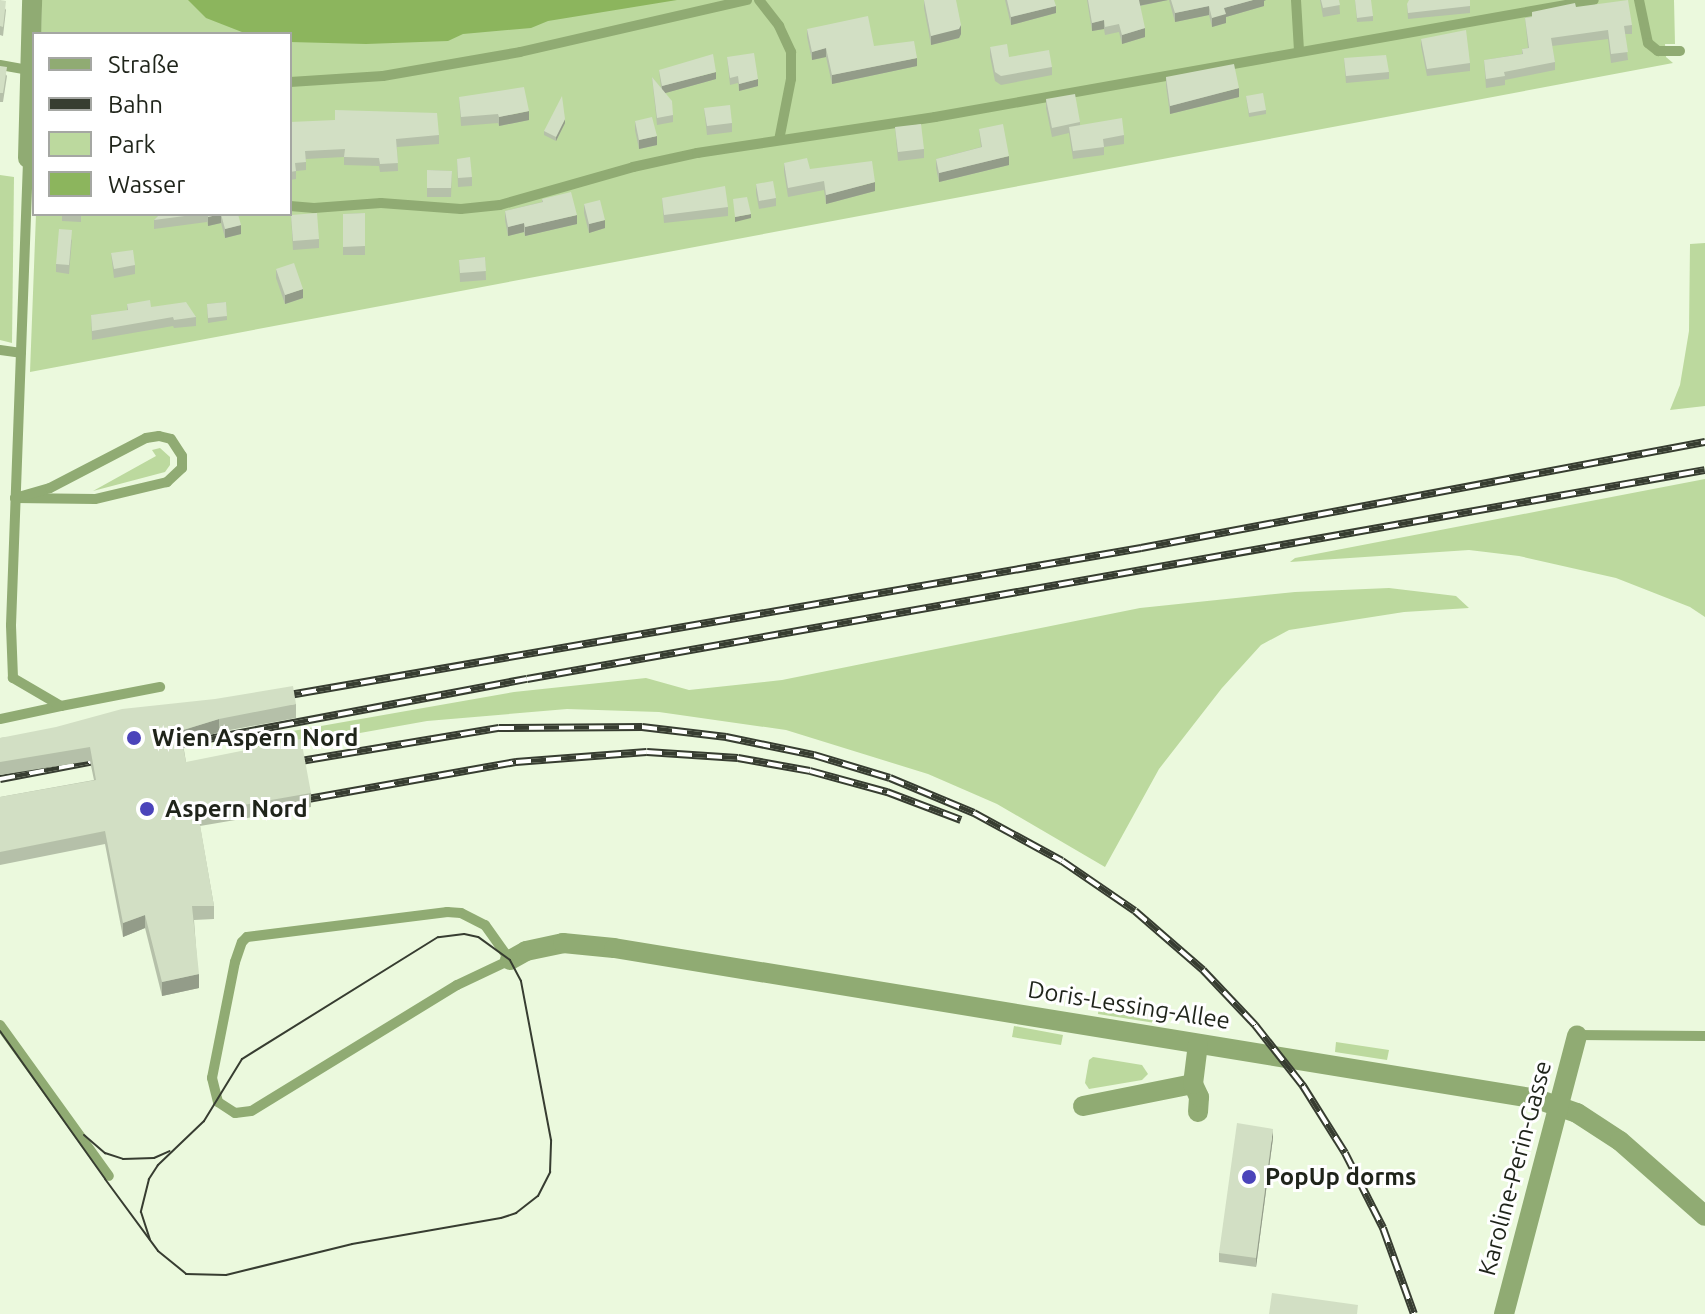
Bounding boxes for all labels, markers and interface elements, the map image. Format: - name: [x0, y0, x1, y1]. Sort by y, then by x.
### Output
- legend: [32, 32, 292, 216]
- text: Straße: [108, 51, 179, 78]
- text: Bahn: [108, 91, 163, 118]
- text: Park: [108, 131, 156, 158]
- text: Wasser: [108, 171, 185, 198]
- place label: Wien Aspern Nord: [152, 724, 358, 752]
- marker: Wien Aspern Nord: [123, 727, 145, 749]
- place label: Aspern Nord: [165, 795, 308, 823]
- marker: Aspern Nord: [136, 798, 158, 820]
- street label: Doris-Lessing-Allee: [1026, 975, 1232, 1035]
- street label: Karoline-Perin-Gasse: [1472, 1057, 1558, 1279]
- place label: PopUp dorms: [1265, 1163, 1416, 1191]
- marker: PopUp dorms: [1240, 1168, 1258, 1186]

